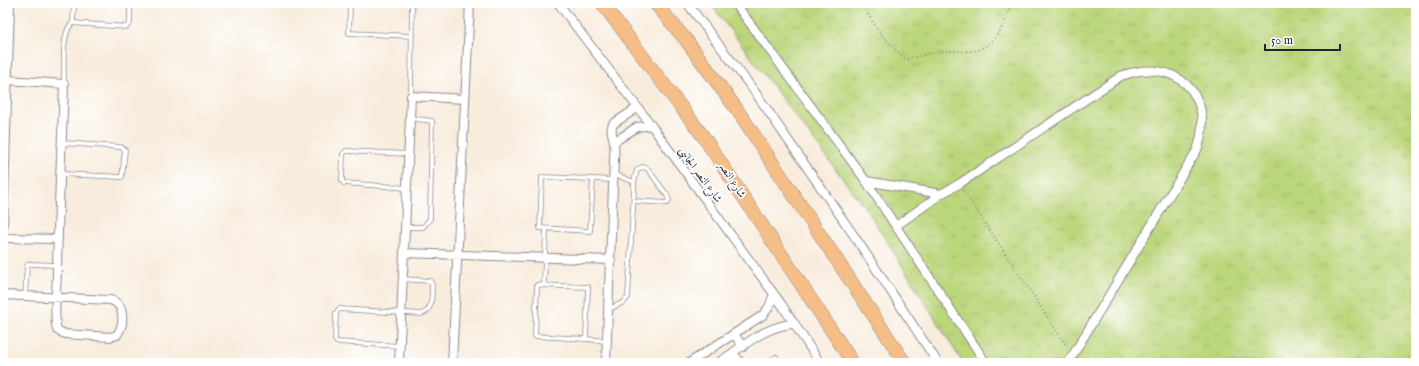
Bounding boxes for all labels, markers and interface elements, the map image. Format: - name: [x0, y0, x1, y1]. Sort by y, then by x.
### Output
- scale bar: [1265, 26, 1340, 52]
- text: 50 m: [1271, 33, 1293, 48]
- street label: شارع النصر الجانبى: [673, 144, 725, 207]
- street label: شارع النصر: [713, 158, 749, 202]

